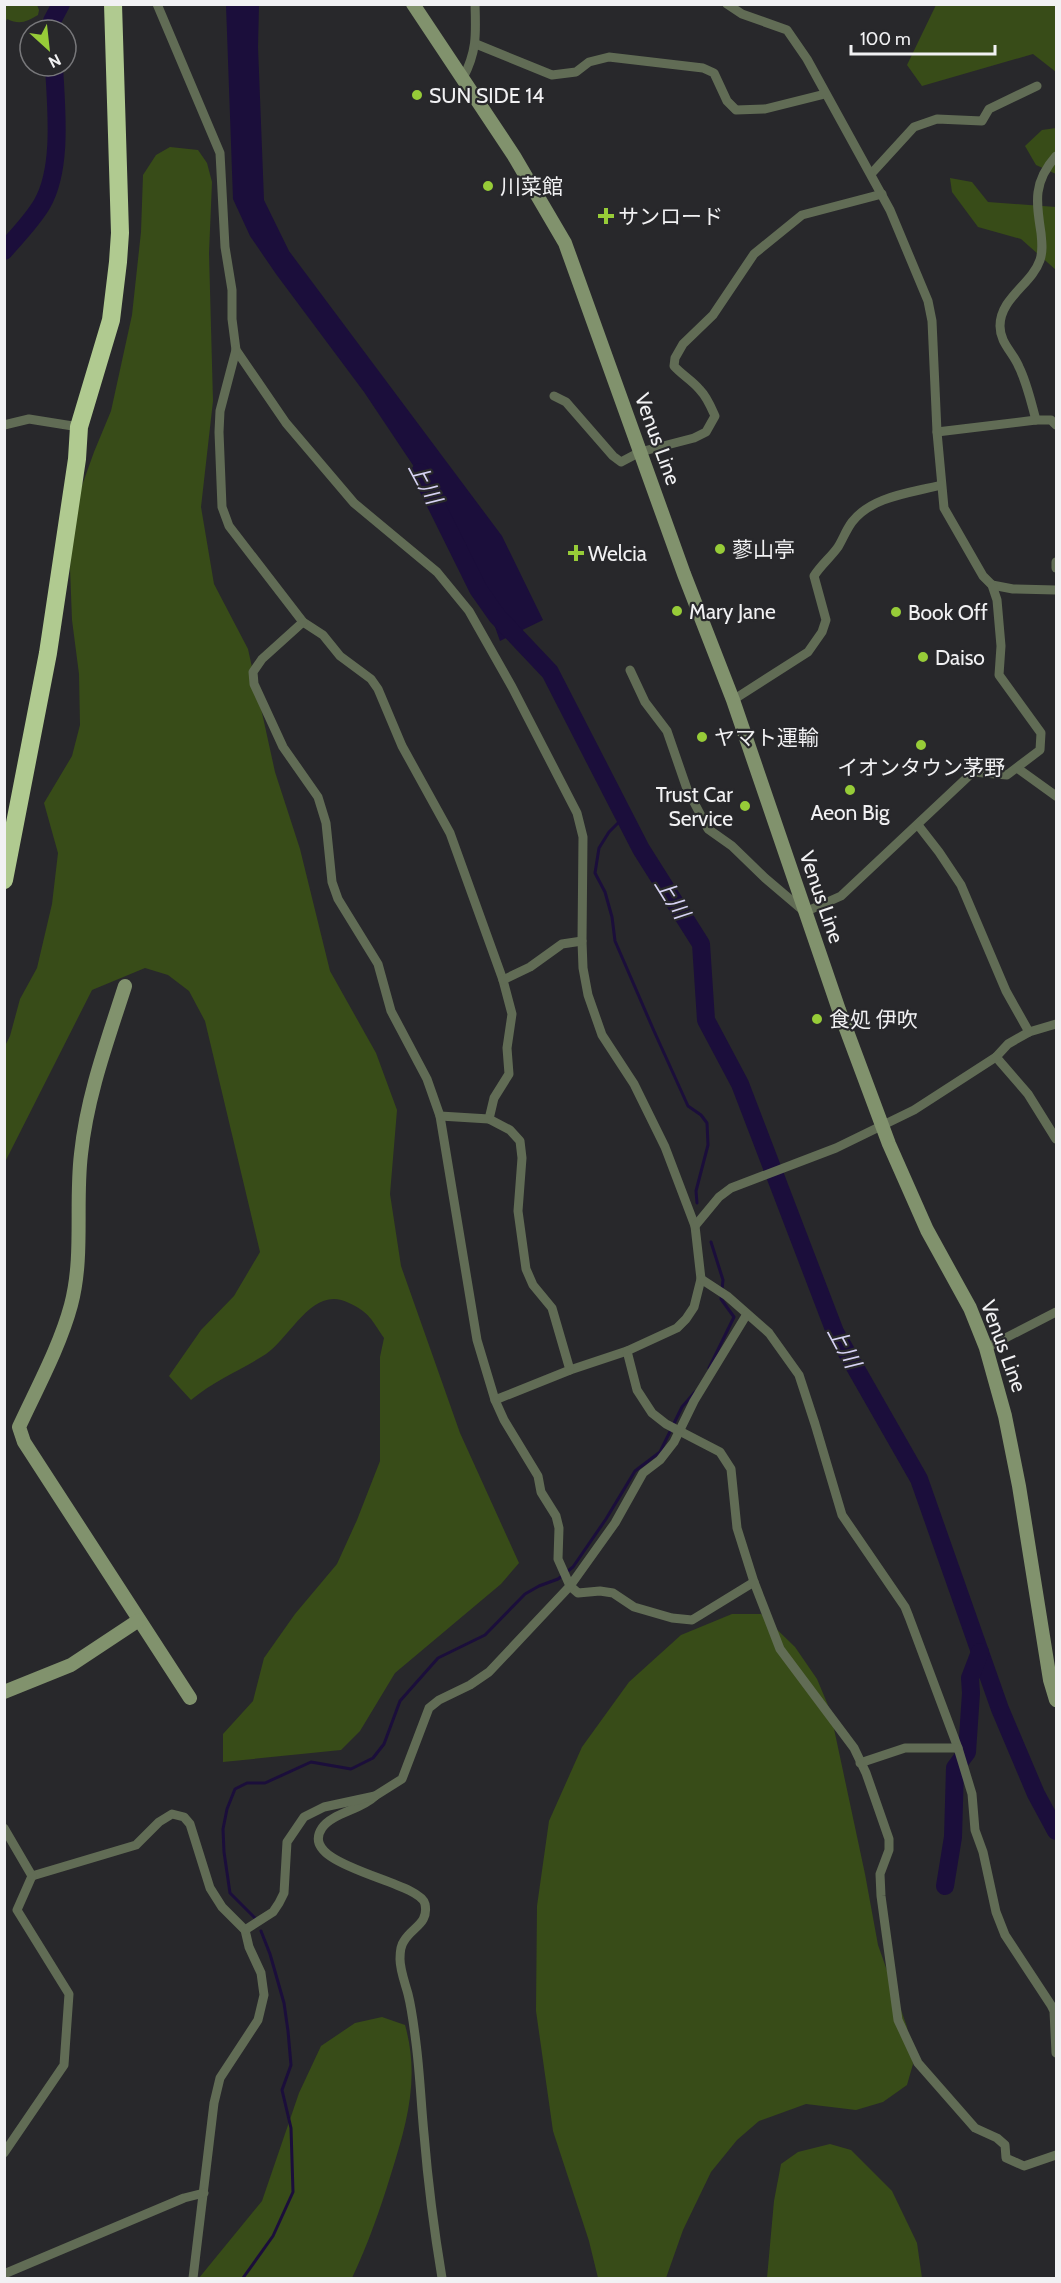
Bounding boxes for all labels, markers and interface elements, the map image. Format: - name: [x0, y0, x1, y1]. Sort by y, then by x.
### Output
- north arrow: [18, 18, 78, 78]
- scale bar: [851, 18, 995, 56]
- text: 100 m: [860, 28, 911, 50]
- text: N: [45, 50, 64, 72]
- place label: SUN SIDE 14: [429, 83, 544, 108]
- marker: SUN SIDE 14: [410, 88, 424, 102]
- place label: 川菜館: [500, 174, 563, 199]
- marker: 川菜館: [481, 179, 495, 193]
- place label: サンロード: [618, 204, 723, 229]
- marker: サンロード: [599, 209, 613, 223]
- street label: Venus Line: [630, 390, 686, 489]
- water label: 上川: [403, 457, 448, 511]
- place label: 蓼山亭: [732, 537, 795, 562]
- place label: Welcia: [588, 541, 647, 566]
- marker: 蓼山亭: [713, 542, 727, 556]
- marker: Welcia: [569, 546, 583, 560]
- place label: Mary Jane: [689, 599, 776, 624]
- place label: Book Off: [908, 600, 988, 625]
- marker: Mary Jane: [670, 604, 684, 618]
- marker: Book Off: [889, 605, 903, 619]
- place label: Daiso: [935, 645, 985, 670]
- marker: Daiso: [916, 650, 930, 664]
- place label: ヤマト運輸: [714, 725, 819, 750]
- marker: ヤマト運輸: [695, 730, 709, 744]
- marker: イオンタウン茅野: [914, 738, 928, 752]
- place label: イオンタウン茅野: [837, 755, 1005, 780]
- place label: Trust Car Service: [656, 782, 733, 831]
- marker: Aeon Big: [843, 783, 857, 797]
- marker: Trust Car Service: [738, 799, 752, 813]
- place label: Aeon Big: [811, 800, 890, 825]
- street label: Venus Line: [795, 848, 850, 947]
- water label: 上川: [649, 872, 696, 926]
- place label: 食処 伊吹: [829, 1007, 918, 1032]
- marker: 食処 伊吹: [810, 1012, 824, 1026]
- street label: Venus Line: [976, 1297, 1032, 1396]
- water label: 上川: [822, 1321, 867, 1375]

